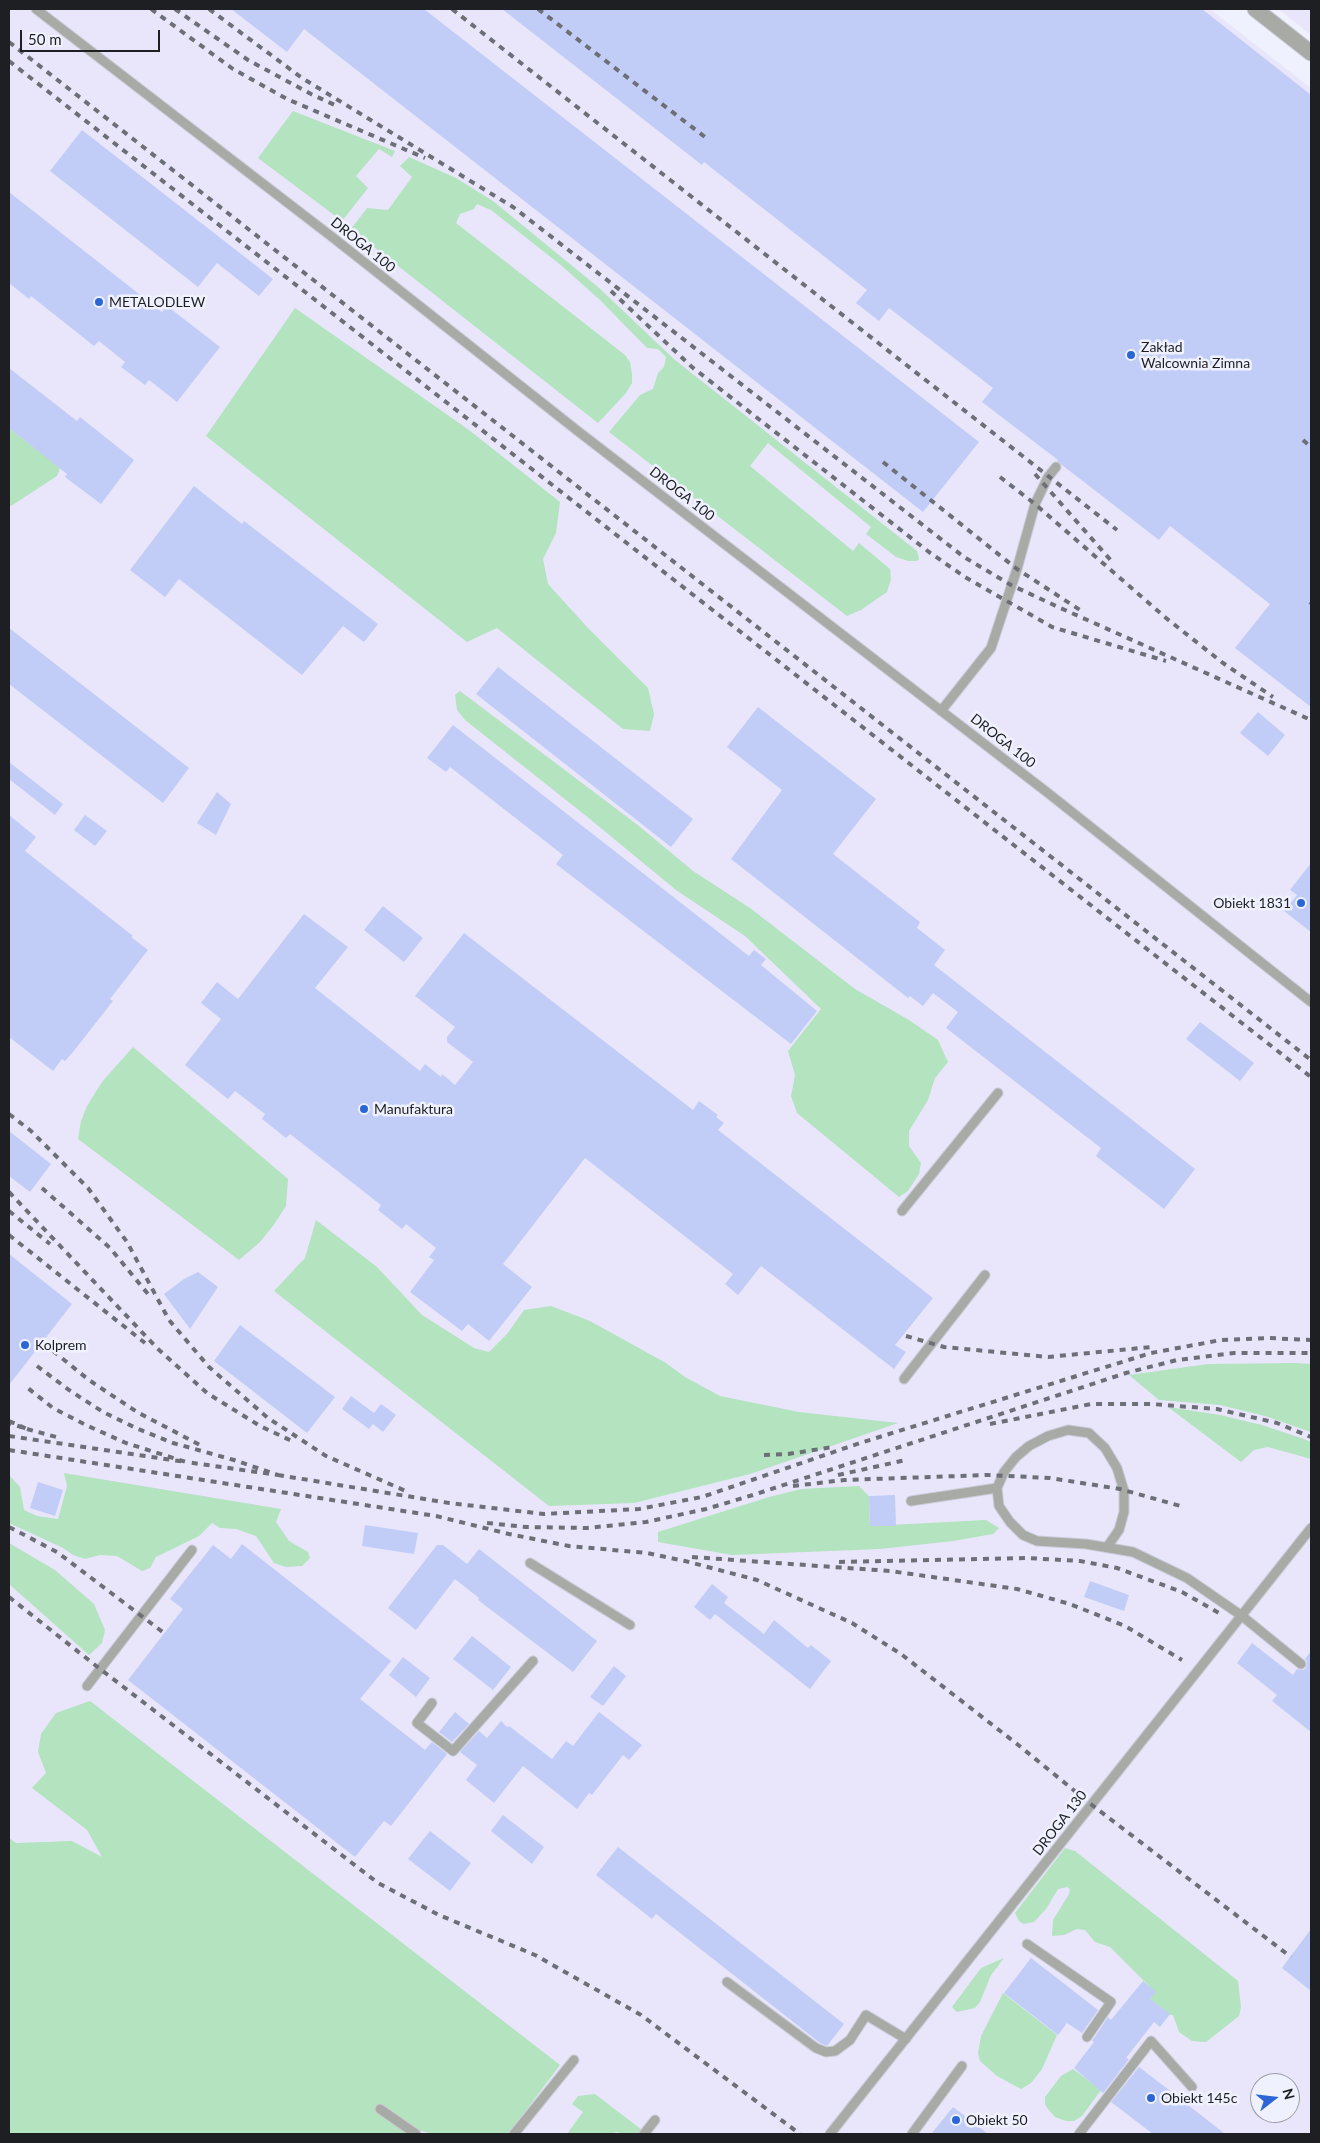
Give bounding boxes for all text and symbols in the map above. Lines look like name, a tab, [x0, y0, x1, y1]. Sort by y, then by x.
scale bar	[22, 20, 162, 52]
text: 50 m	[28, 30, 62, 48]
street label: DROGA 100	[327, 214, 399, 276]
place label: METALODLEW	[109, 294, 205, 310]
marker: METALODLEW	[93, 296, 105, 308]
place label: Zakład Walcownia Zimna	[1141, 339, 1250, 372]
marker: Zakład Walcownia Zimna	[1125, 349, 1137, 361]
street label: DROGA 100	[646, 463, 718, 525]
street label: DROGA 100	[967, 710, 1039, 772]
place label: Obiekt 1831	[1213, 895, 1291, 911]
marker: Obiekt 1831	[1295, 897, 1307, 909]
place label: Manufaktura	[374, 1101, 453, 1117]
marker: Manufaktura	[358, 1103, 370, 1115]
place label: Kolprem	[35, 1337, 87, 1353]
marker: Kolprem	[19, 1339, 31, 1351]
street label: DROGA 130	[1029, 1787, 1091, 1859]
north arrow	[1250, 2073, 1300, 2123]
text: N	[1279, 2086, 1299, 2102]
place label: Obiekt 145c	[1161, 2090, 1237, 2106]
marker: Obiekt 145c	[1145, 2092, 1157, 2104]
place label: Obiekt 50	[966, 2112, 1028, 2128]
marker: Obiekt 50	[950, 2114, 962, 2126]

